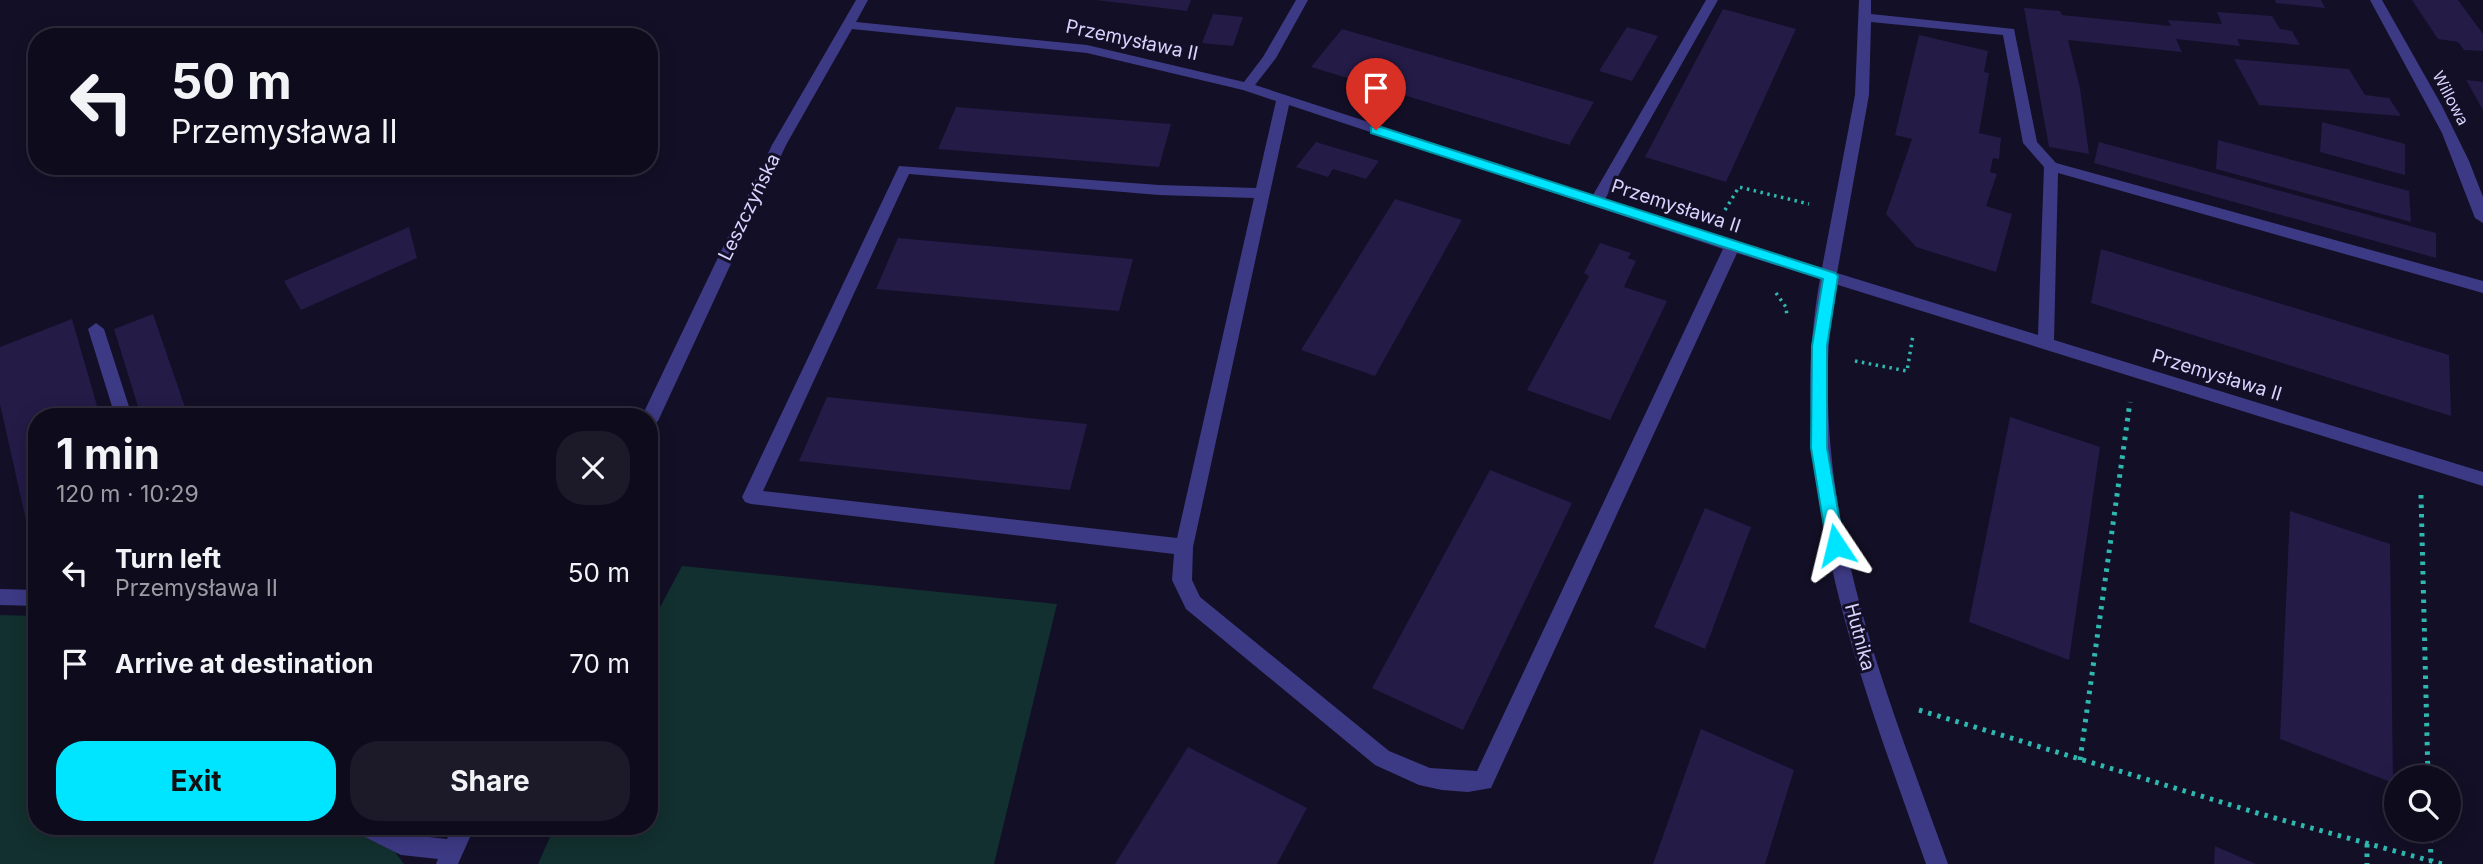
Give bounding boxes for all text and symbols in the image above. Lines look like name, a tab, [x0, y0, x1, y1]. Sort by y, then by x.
street label: Przemysława II	[1064, 15, 1200, 65]
text: 50 m	[171, 52, 292, 111]
icon: left	[56, 56, 147, 147]
pin	[1346, 58, 1406, 130]
street label: Willowa	[2428, 67, 2474, 129]
icon: arrive	[1357, 69, 1395, 107]
text: Przemysława II	[171, 112, 398, 151]
street label: Leszczyńska	[713, 150, 785, 264]
street label: Przemysława II	[1608, 174, 1744, 238]
street label: Przemysława II	[2149, 344, 2285, 406]
text: 1 min	[56, 428, 160, 479]
button: close	[556, 431, 630, 505]
text: 120 m · 10:29	[56, 480, 199, 508]
position arrow	[1799, 508, 1873, 582]
text: Turn left	[115, 543, 221, 574]
icon: left	[56, 554, 94, 592]
text: 50 m	[568, 557, 630, 588]
text: Przemysława II	[115, 574, 278, 602]
street label: Hutnika	[1840, 601, 1880, 673]
icon: arrive	[56, 645, 94, 683]
text: Arrive at destination	[115, 648, 374, 679]
text: 70 m	[569, 648, 630, 679]
button: Exit	[56, 741, 336, 821]
button: Share	[350, 741, 630, 821]
map controls	[2384, 765, 2461, 842]
button: search	[2384, 765, 2461, 842]

